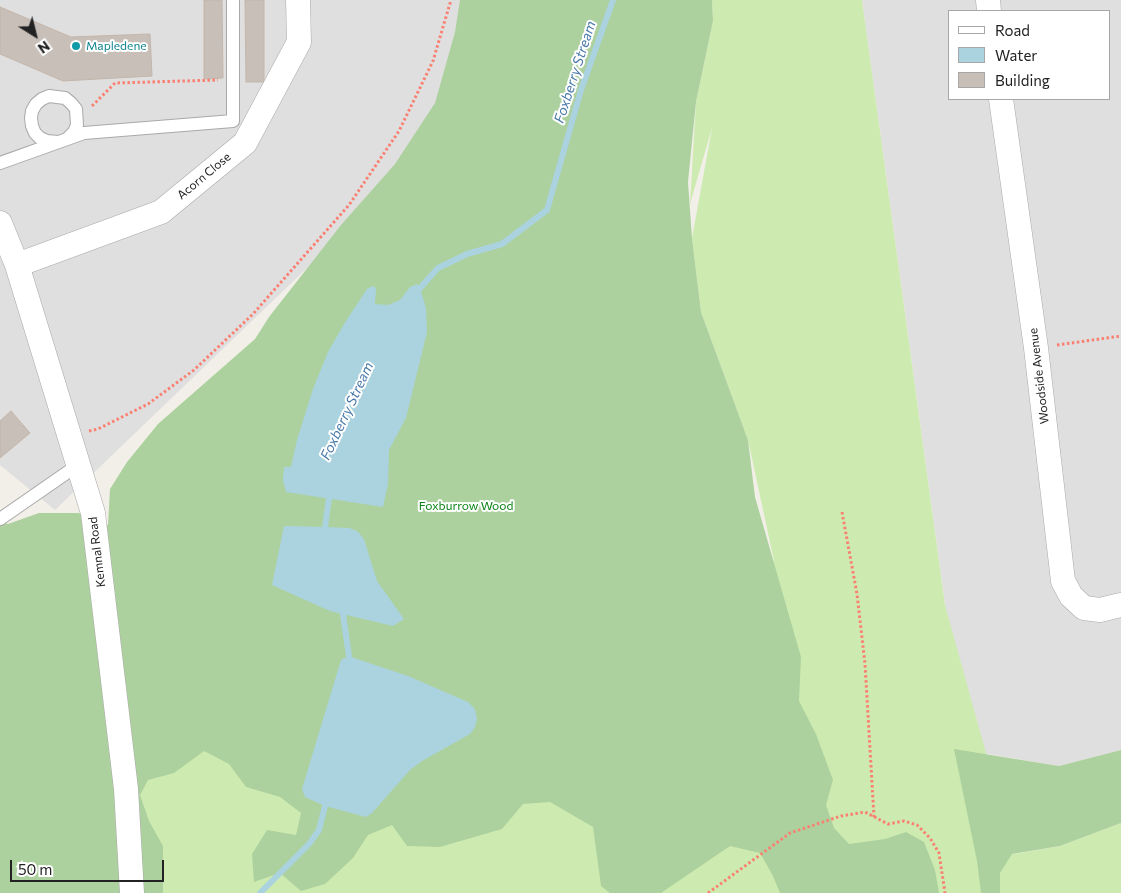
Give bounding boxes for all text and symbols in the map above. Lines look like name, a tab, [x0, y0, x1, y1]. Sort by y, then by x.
north arrow	[10, 10, 60, 60]
legend	[948, 10, 1111, 100]
water label: Foxberry Stream	[551, 19, 599, 125]
text: Road	[995, 21, 1030, 39]
text: N	[35, 38, 53, 58]
place label: Mapledene	[86, 39, 147, 53]
marker: Mapledene	[70, 40, 82, 52]
text: Water	[995, 46, 1037, 64]
text: Building	[995, 71, 1050, 89]
street label: Acorn Close	[174, 150, 234, 202]
street label: Woodside Avenue	[1026, 327, 1052, 425]
water label: Foxberry Stream	[317, 359, 377, 463]
park label: Foxburrow Wood	[419, 499, 513, 513]
street label: Kemnal Road	[86, 516, 108, 588]
scale bar	[12, 850, 166, 882]
text: 50 m	[18, 860, 52, 878]

